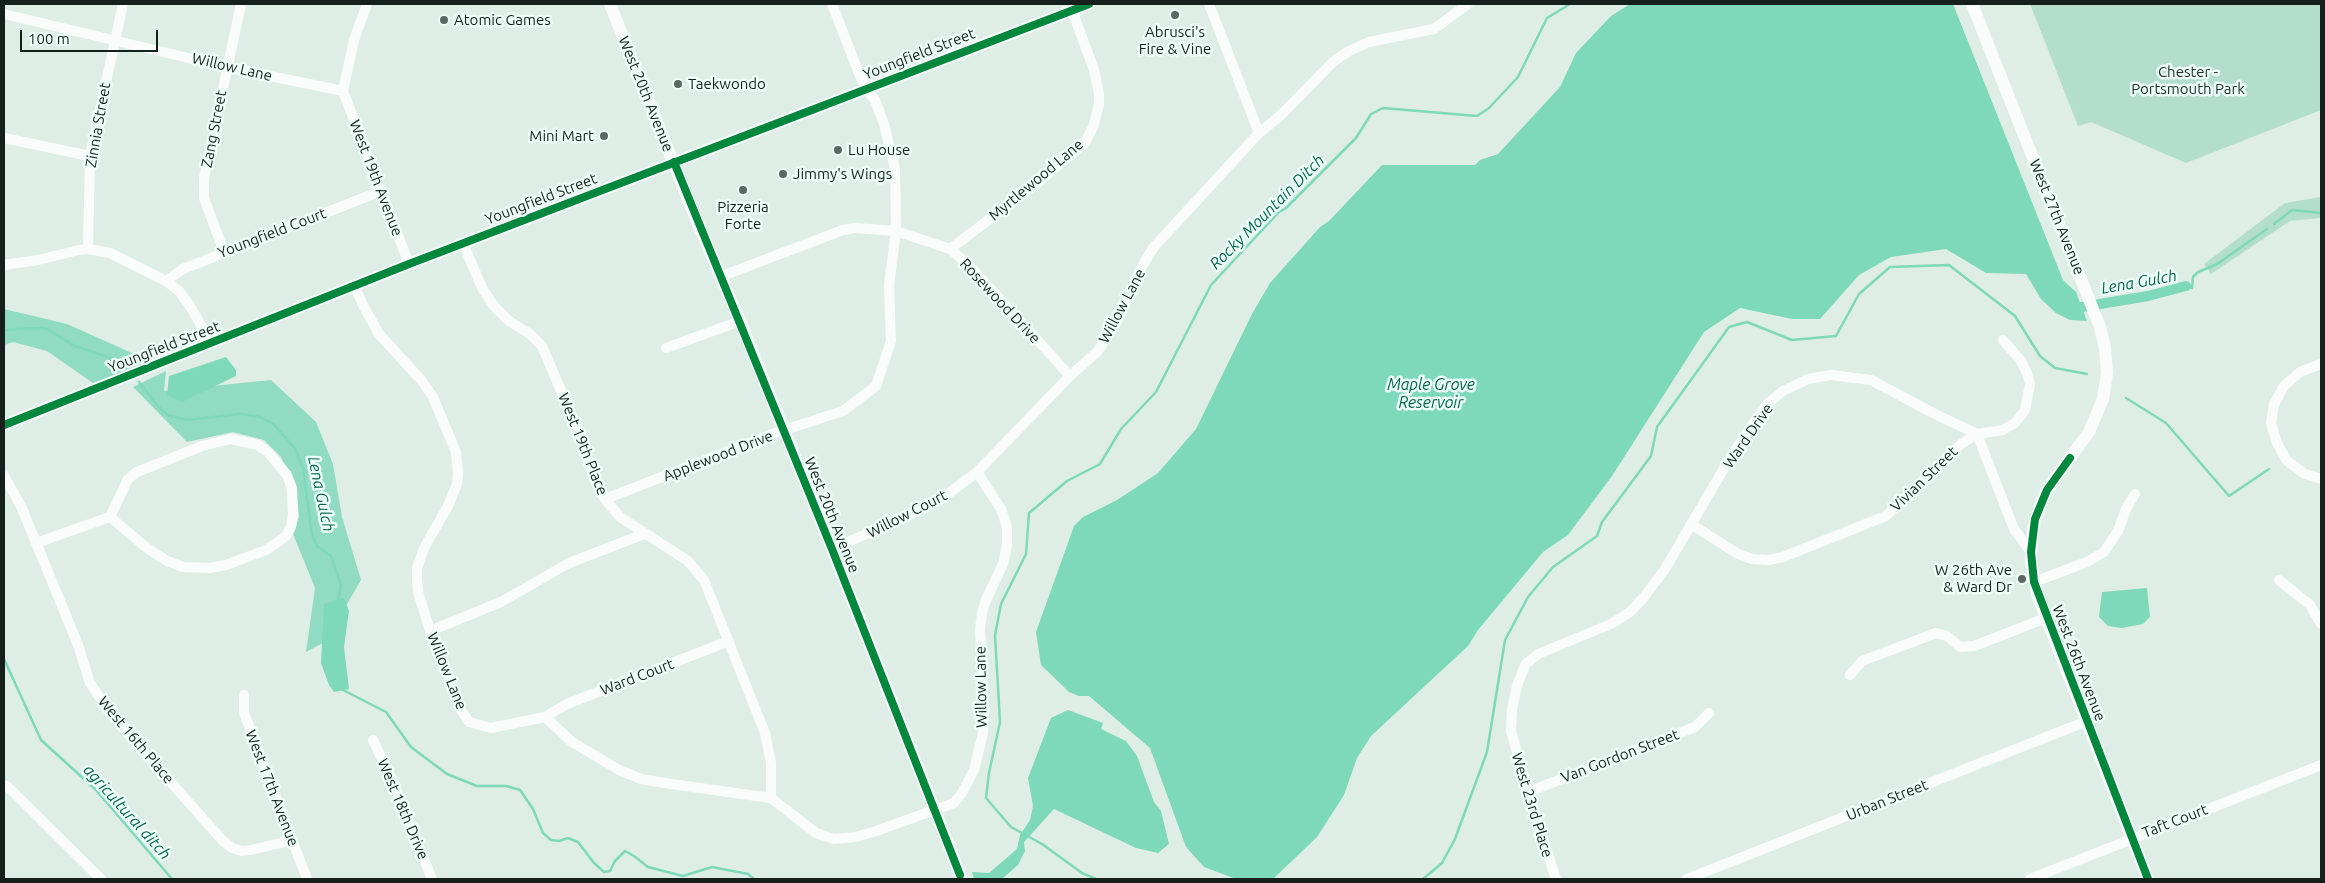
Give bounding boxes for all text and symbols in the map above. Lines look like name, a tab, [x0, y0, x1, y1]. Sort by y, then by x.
marker: Abrusci's Fire & Vine	[1169, 9, 1181, 21]
place label: Atomic Games	[454, 11, 551, 29]
marker: Atomic Games	[438, 14, 450, 26]
scale bar	[22, 20, 160, 52]
place label: Abrusci's Fire & Vine	[1139, 23, 1211, 58]
street label: Youngfield Street	[861, 24, 977, 84]
text: 100 m	[28, 30, 70, 47]
street label: West 20th Avenue	[615, 34, 677, 154]
street label: Willow Lane	[190, 49, 274, 85]
park label: Chester - Portsmouth Park	[2131, 63, 2245, 98]
place label: Taekwondo	[688, 75, 766, 93]
marker: Taekwondo	[672, 78, 684, 90]
street label: Zinnia Street	[82, 81, 114, 169]
street label: Zang Street	[198, 89, 230, 169]
street label: West 19th Avenue	[346, 117, 406, 239]
place label: Mini Mart	[529, 127, 594, 145]
marker: Mini Mart	[598, 130, 610, 142]
street label: Myrtlewood Lane	[985, 135, 1087, 225]
place label: Lu House	[848, 141, 910, 159]
marker: Lu House	[832, 144, 844, 156]
water label: Rocky Mountain Ditch	[1206, 151, 1328, 273]
street label: West 27th Avenue	[2026, 157, 2088, 277]
place label: Jimmy's Wings	[793, 165, 892, 183]
marker: Jimmy's Wings	[777, 168, 789, 180]
street label: Youngfield Street	[483, 169, 599, 229]
marker: Pizzeria Forte	[737, 184, 749, 196]
place label: Pizzeria Forte	[717, 198, 769, 233]
street label: Youngfield Court	[215, 204, 329, 262]
street label: Rosewood Drive	[956, 255, 1044, 347]
street label: Willow Lane	[1095, 266, 1149, 346]
water label: Lena Gulch	[2100, 266, 2178, 298]
street label: Youngfield Street	[106, 317, 222, 377]
water label: Maple Grove Reservoir	[1387, 375, 1475, 413]
street label: West 19th Place	[554, 390, 612, 498]
street label: Ward Drive	[1719, 400, 1777, 472]
street label: Applewood Drive	[660, 427, 776, 485]
street label: Vivian Street	[1887, 443, 1961, 515]
water label: Lena Gulch	[304, 455, 338, 533]
street label: West 20th Avenue	[801, 455, 863, 575]
street label: Willow Court	[864, 486, 950, 542]
place label: W 26th Ave & Ward Dr	[1935, 561, 2012, 596]
marker: W 26th Ave & Ward Dr	[2016, 573, 2028, 585]
street label: West 26th Avenue	[2049, 602, 2109, 724]
street label: Willow Lane	[423, 630, 471, 712]
street label: Willow Lane	[971, 646, 991, 728]
street label: Ward Court	[598, 655, 676, 699]
street label: West 16th Place	[94, 693, 178, 787]
street label: Van Gordon Street	[1559, 725, 1681, 787]
street label: West 17th Avenue	[242, 727, 302, 849]
street label: West 23rd Place	[1508, 751, 1556, 859]
street label: West 18th Drive	[374, 756, 432, 862]
water label: agricultural ditch	[79, 761, 175, 863]
street label: Urban Street	[1844, 775, 1930, 825]
street label: Taft Court	[2140, 800, 2210, 842]

